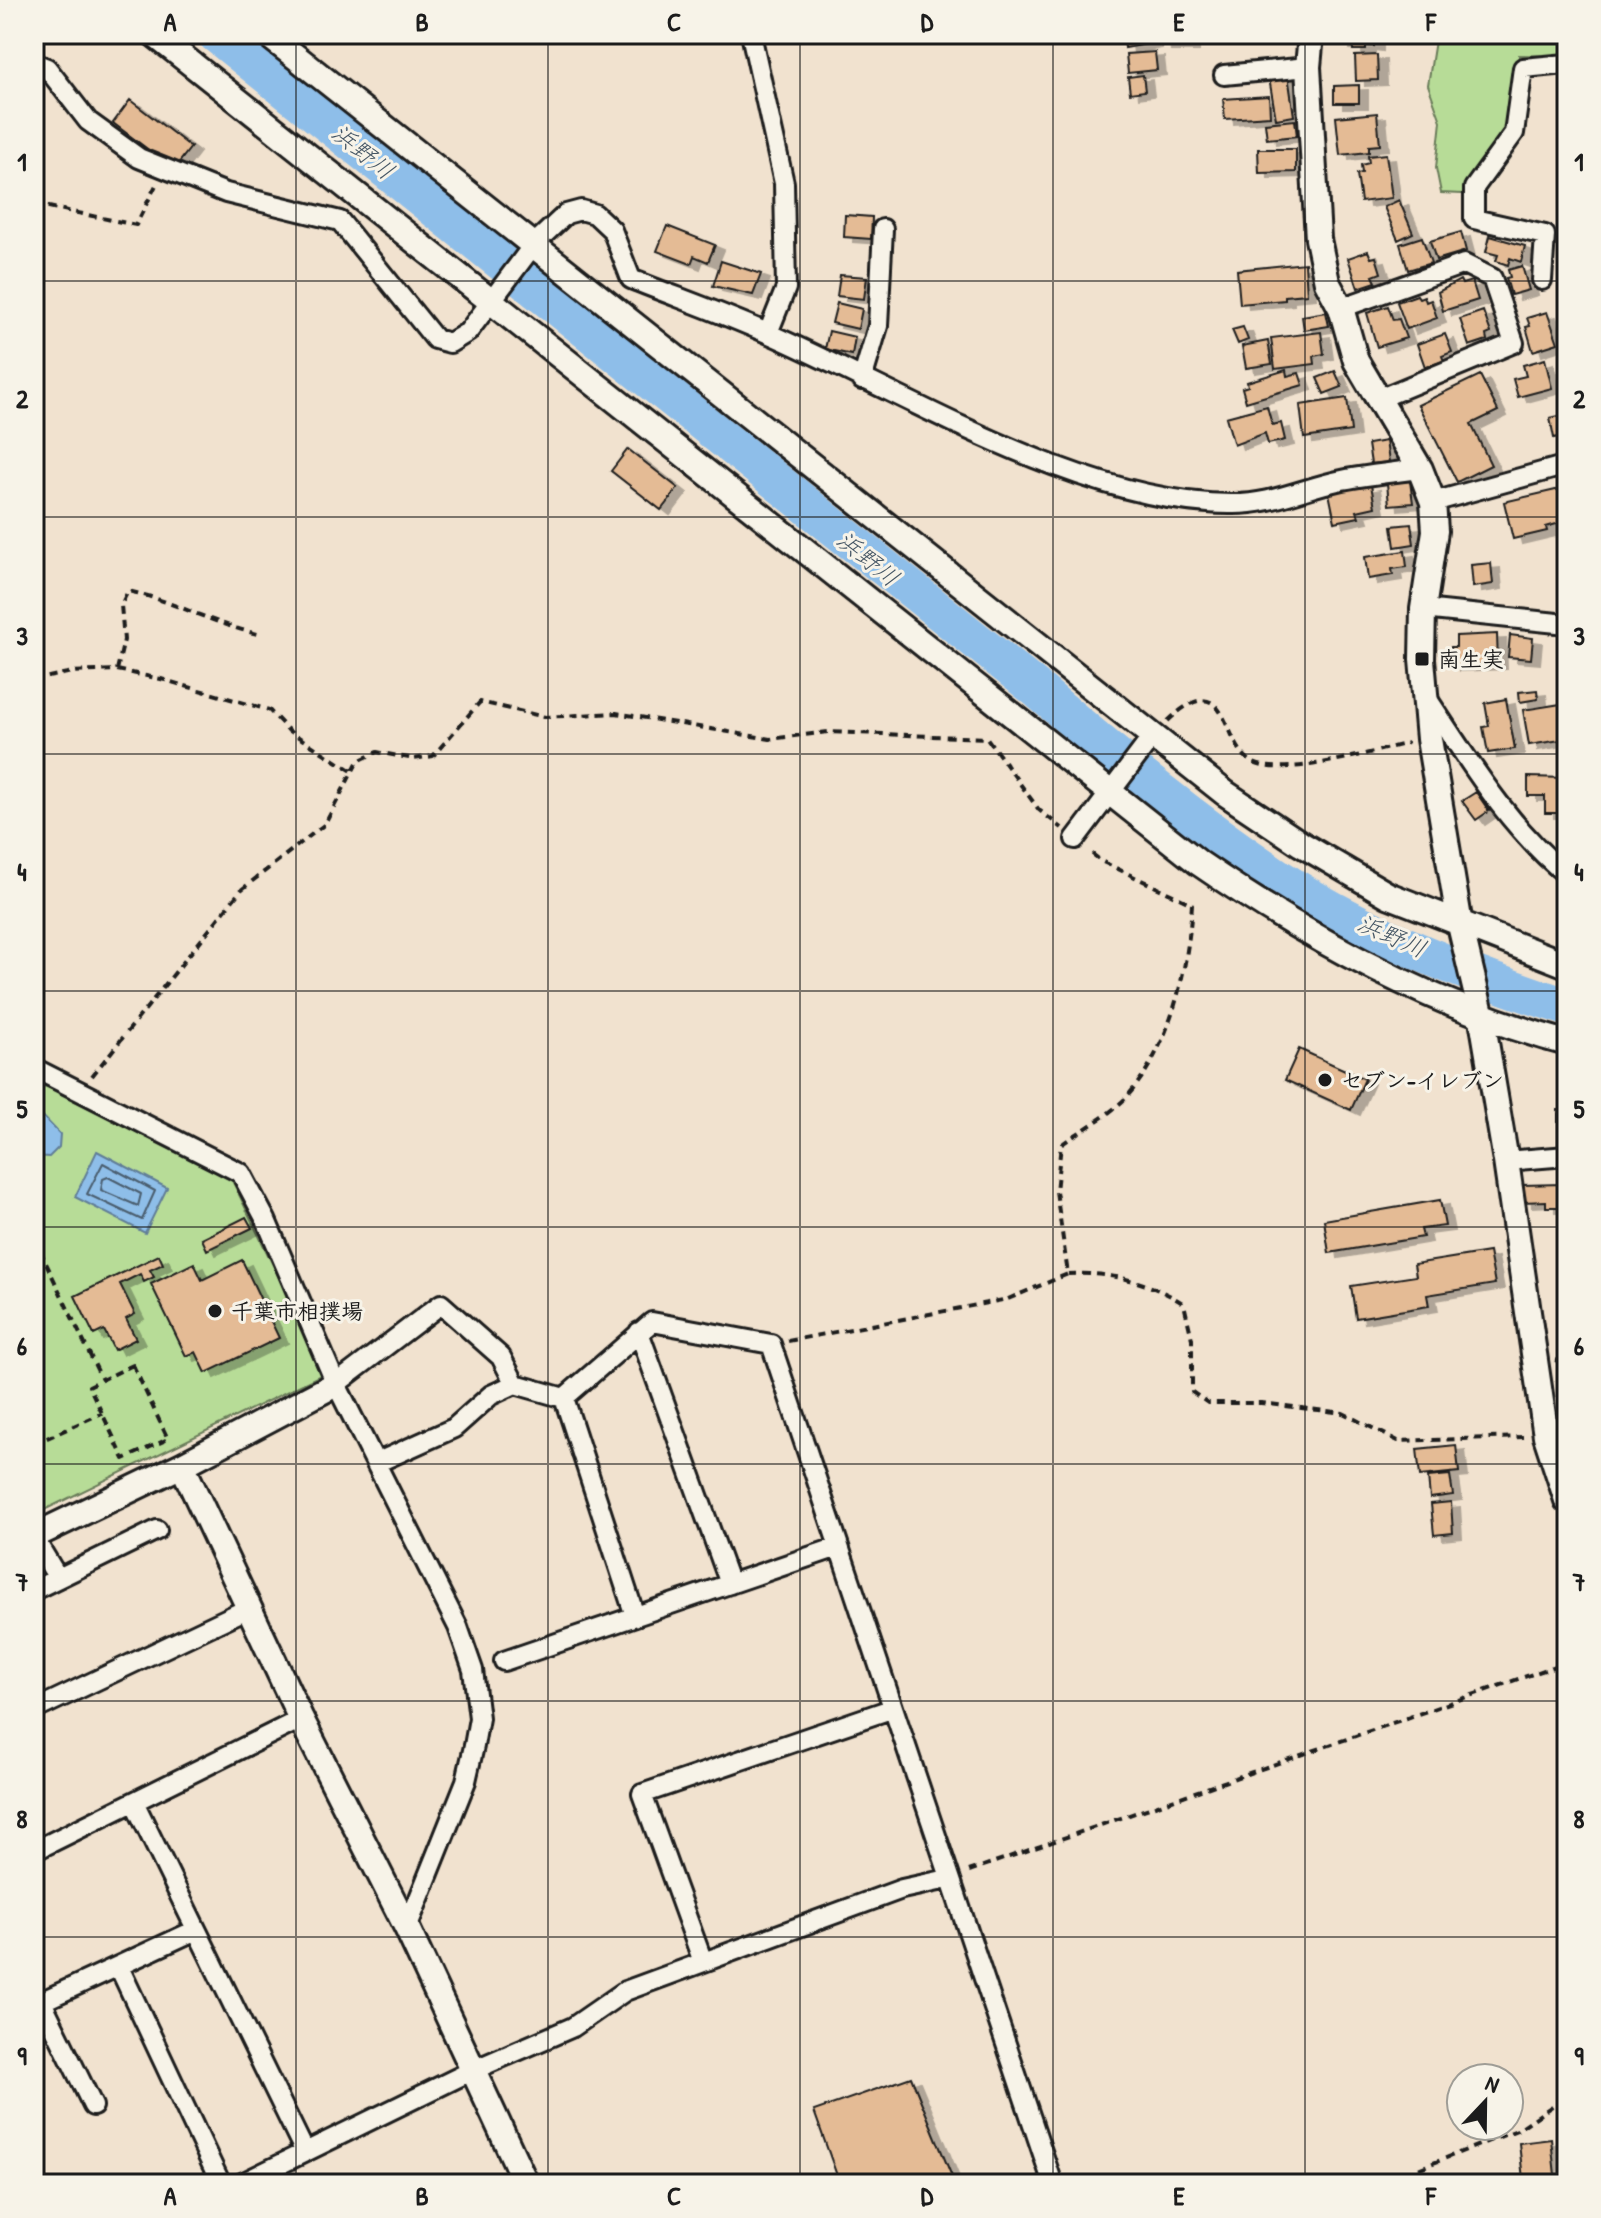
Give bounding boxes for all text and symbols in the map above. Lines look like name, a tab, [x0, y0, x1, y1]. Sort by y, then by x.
text: A	[164, 4, 177, 39]
text: B	[415, 4, 429, 39]
text: C	[667, 4, 681, 39]
text: D	[921, 4, 934, 39]
text: E	[1173, 4, 1185, 39]
text: F	[1425, 4, 1437, 39]
water label: 浜野川	[326, 116, 402, 186]
text: 1	[17, 144, 27, 179]
text: 1	[1574, 144, 1584, 179]
text: 2	[16, 381, 29, 416]
text: 2	[1573, 381, 1586, 416]
water label: 浜野川	[831, 523, 907, 593]
text: 3	[16, 618, 28, 653]
text: 3	[1573, 618, 1585, 653]
place label: 南生実	[1438, 644, 1504, 674]
marker: 南生実	[1413, 650, 1431, 668]
text: 4	[17, 854, 27, 889]
text: 4	[1574, 854, 1584, 889]
water label: 浜野川	[1353, 906, 1432, 964]
place label: セブン-イレブン	[1341, 1065, 1504, 1095]
marker: セブン-イレブン	[1316, 1071, 1334, 1089]
text: 5	[17, 1091, 28, 1126]
text: 5	[1574, 1091, 1585, 1126]
place label: 千葉市相撲場	[231, 1296, 363, 1326]
marker: 千葉市相撲場	[206, 1302, 224, 1320]
text: 6	[17, 1328, 28, 1363]
text: 6	[1574, 1328, 1585, 1363]
text: 7	[15, 1564, 29, 1599]
text: 7	[1572, 1564, 1586, 1599]
text: 8	[16, 1801, 28, 1836]
text: 8	[1573, 1801, 1585, 1836]
text: 9	[17, 2038, 27, 2073]
text: 9	[1574, 2038, 1584, 2073]
north arrow	[1445, 2062, 1525, 2142]
text: N	[1481, 2067, 1504, 2100]
text: A	[164, 2178, 177, 2213]
text: B	[415, 2178, 429, 2213]
text: C	[667, 2178, 681, 2213]
text: D	[921, 2178, 934, 2213]
text: E	[1173, 2178, 1185, 2213]
text: F	[1425, 2178, 1437, 2213]

